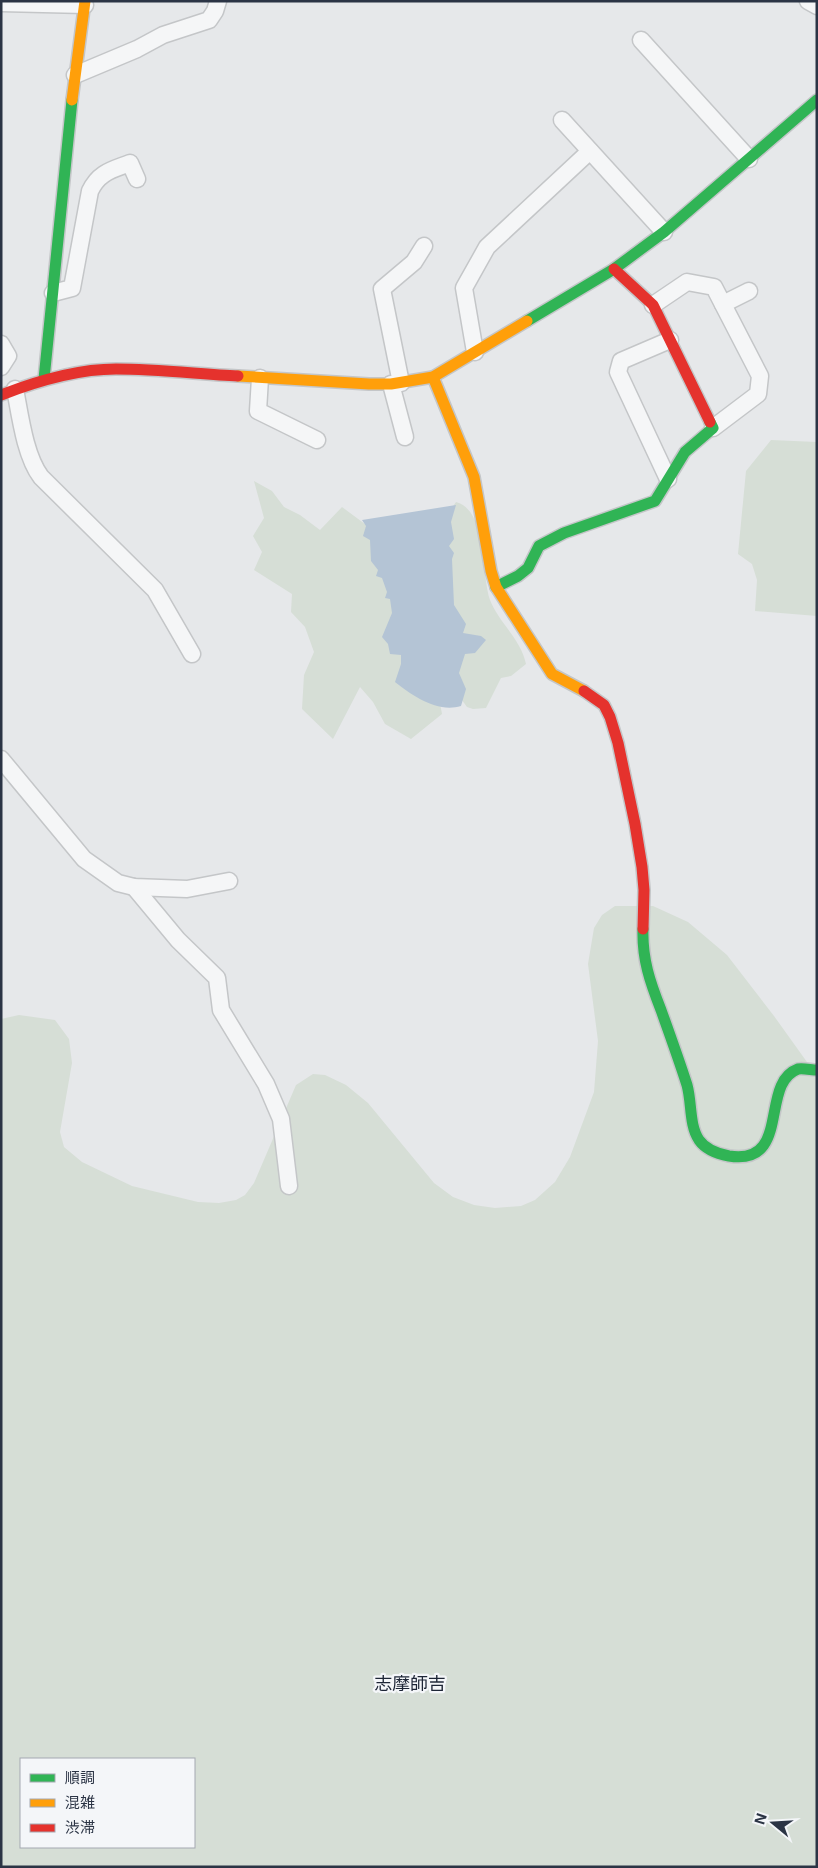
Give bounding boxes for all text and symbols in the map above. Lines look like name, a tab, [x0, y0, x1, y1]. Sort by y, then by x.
district label: 志摩師吉	[374, 1673, 446, 1694]
legend	[20, 1758, 195, 1848]
text: 順調	[65, 1768, 95, 1787]
text: 混雑	[65, 1793, 95, 1812]
north arrow	[748, 1798, 798, 1848]
text: N	[750, 1811, 770, 1827]
text: 渋滞	[65, 1818, 95, 1837]

